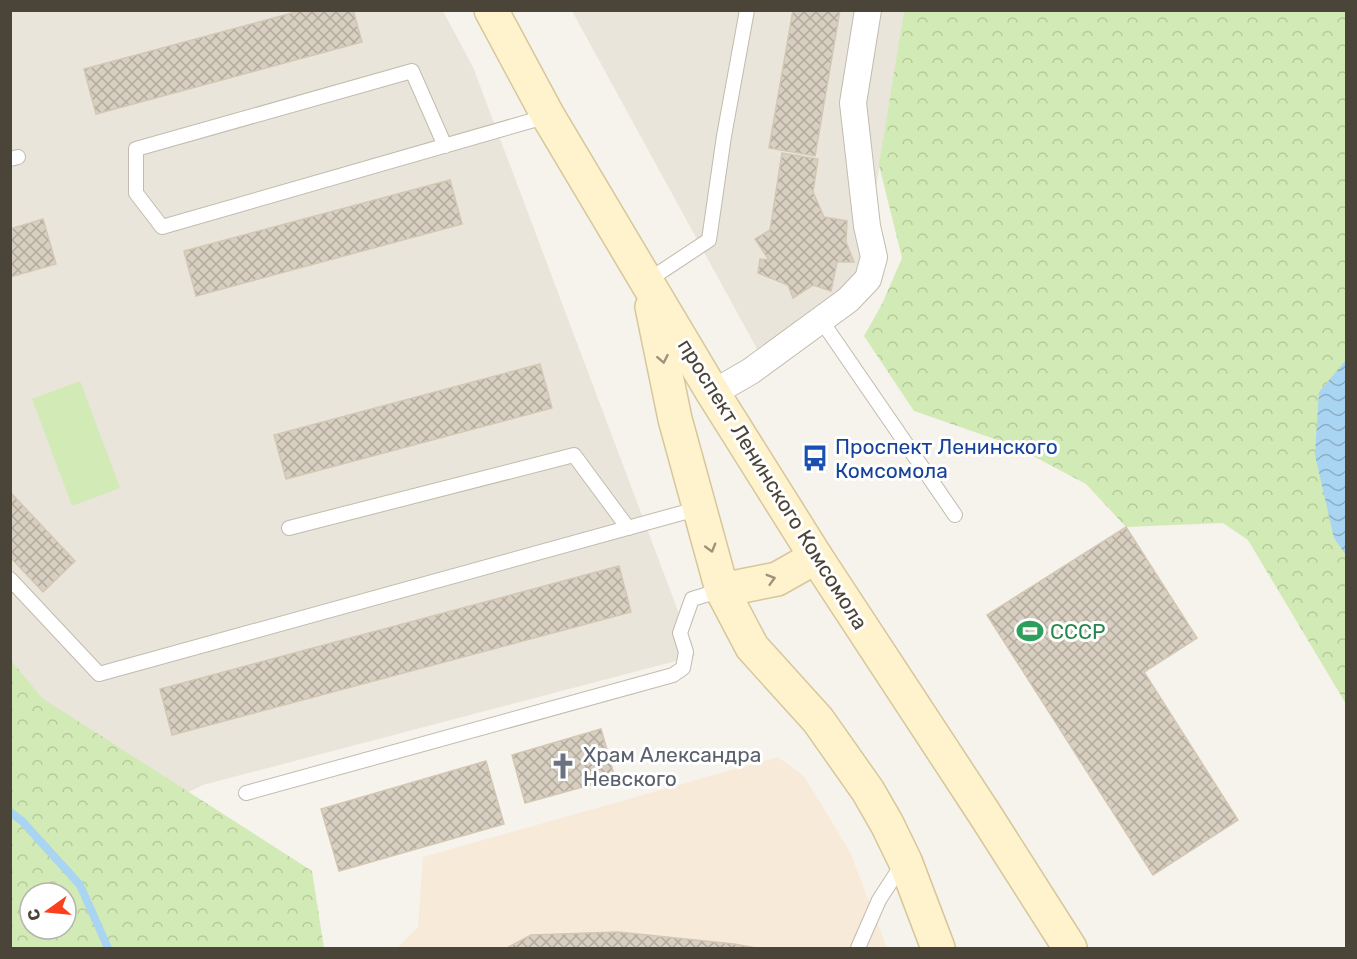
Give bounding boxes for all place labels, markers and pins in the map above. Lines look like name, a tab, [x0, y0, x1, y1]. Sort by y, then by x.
place label: Проспект Ленинского Комсомола	[835, 434, 1058, 483]
bus stop icon: Проспект Ленинского Комсомола	[800, 443, 830, 473]
sports icon: СССР	[1015, 616, 1045, 646]
place label: СССР	[1050, 619, 1105, 644]
place label: Храм Александра Невского	[583, 742, 761, 791]
church icon: Храм Александра Невского	[548, 751, 578, 781]

